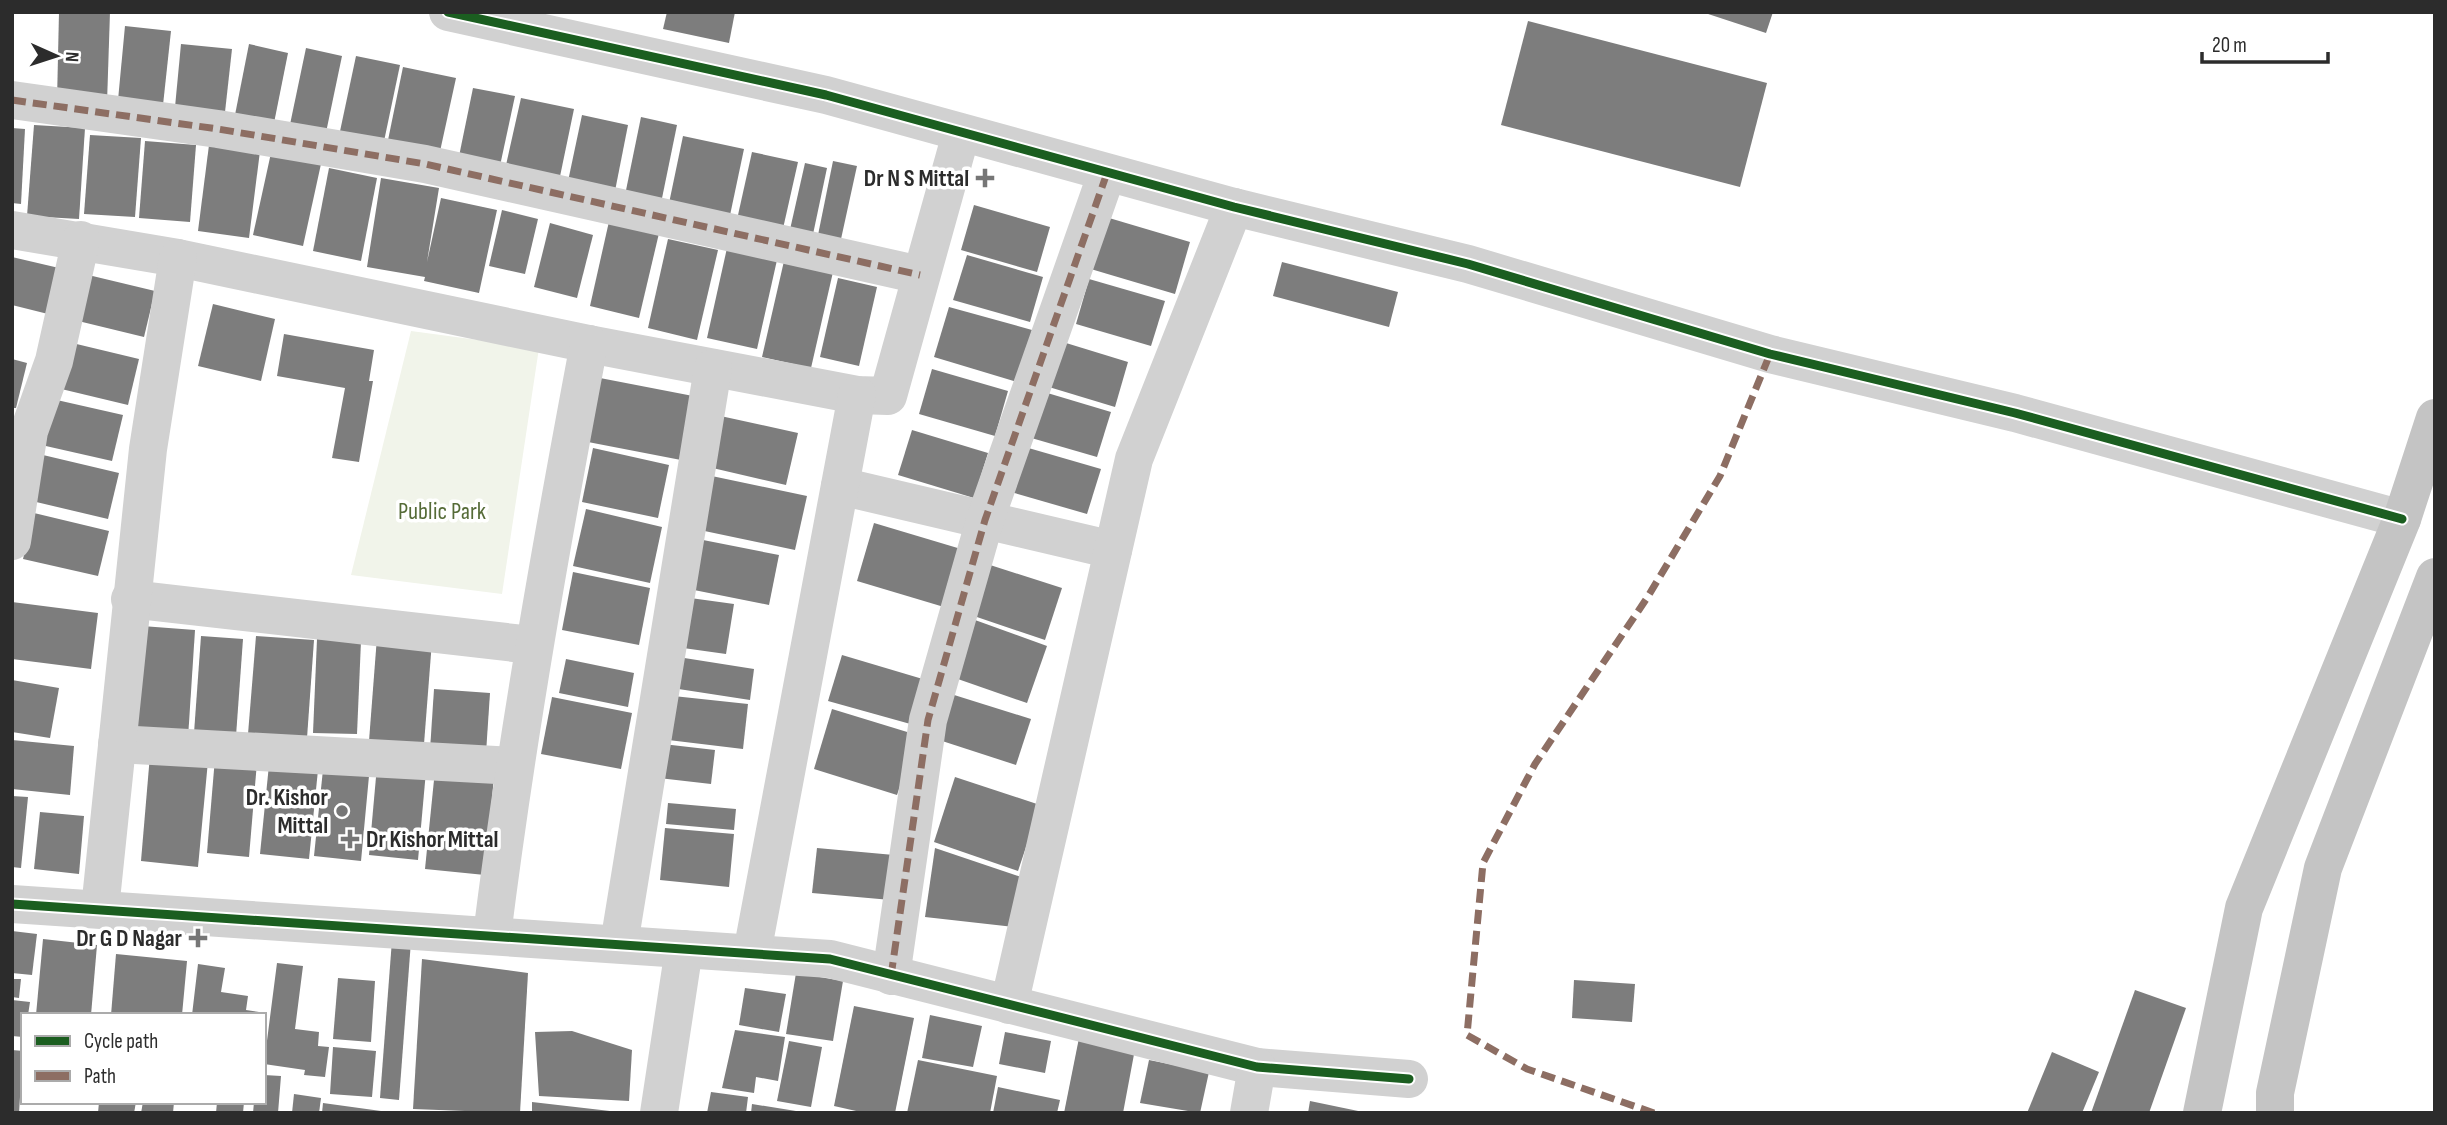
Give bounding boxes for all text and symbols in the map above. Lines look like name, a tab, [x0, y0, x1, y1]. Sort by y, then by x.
north arrow	[21, 21, 91, 91]
scale bar	[2202, 21, 2328, 65]
text: 20 m	[2212, 33, 2247, 58]
text: N	[60, 51, 83, 62]
place label: Dr N S Mittal	[864, 164, 969, 193]
marker: Dr N S Mittal	[975, 168, 995, 188]
park label: Public Park	[398, 497, 486, 526]
place label: Dr. Kishor Mittal	[246, 783, 329, 840]
marker: Dr. Kishor Mittal	[334, 803, 350, 819]
place label: Dr Kishor Mittal	[366, 825, 498, 854]
marker: Dr Kishor Mittal	[340, 829, 360, 849]
place label: Dr G D Nagar	[76, 924, 183, 953]
marker: Dr G D Nagar	[188, 928, 208, 948]
legend	[21, 1013, 266, 1104]
text: Cycle path	[84, 1029, 158, 1054]
text: Path	[84, 1064, 116, 1089]

